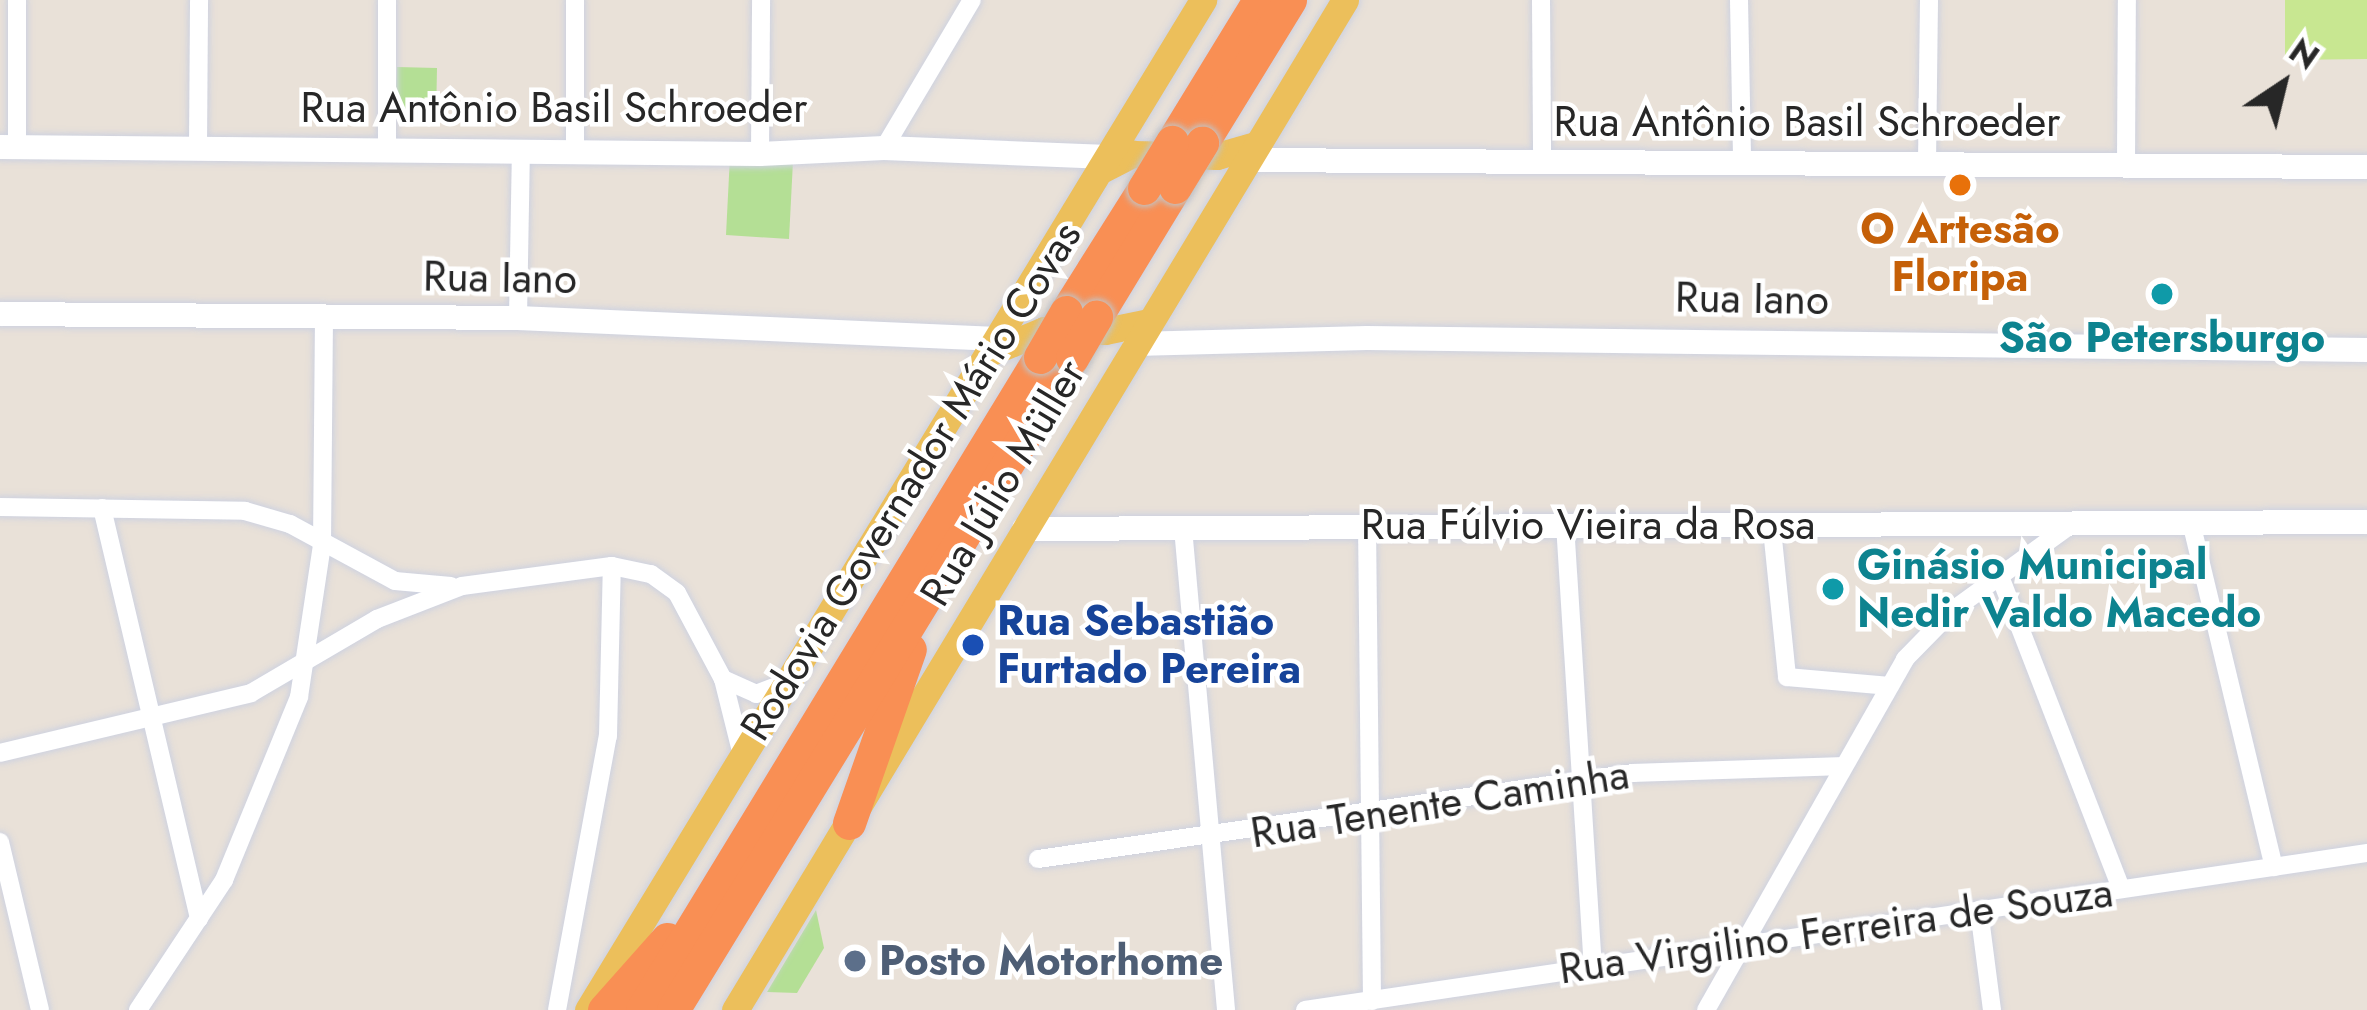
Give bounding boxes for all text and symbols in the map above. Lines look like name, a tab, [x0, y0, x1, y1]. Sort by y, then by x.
north arrow	[2223, 24, 2343, 144]
text: N	[2280, 27, 2328, 81]
street label: Rua Antônio Basil Schroeder	[301, 83, 807, 133]
street label: Rua Antônio Basil Schroeder	[1554, 97, 2060, 147]
marker: O Artesão Floripa	[1947, 172, 1973, 198]
place label: O Artesão Floripa	[1860, 204, 2060, 302]
street label: Rodovia Governador Mário Covas	[730, 213, 1092, 749]
street label: Rua Iano	[423, 251, 577, 305]
street label: Rua Iano	[1675, 272, 1829, 326]
marker: São Petersburgo	[2149, 281, 2175, 307]
place label: São Petersburgo	[1999, 313, 2325, 363]
street label: Rua Júlio Müller	[910, 351, 1096, 615]
street label: Rua Fúlvio Vieira da Rosa	[1361, 500, 1815, 550]
place label: Ginásio Municipal Nedir Valdo Macedo	[1857, 540, 2261, 638]
marker: Ginásio Municipal Nedir Valdo Macedo	[1820, 576, 1846, 602]
place label: Rua Sebastião Furtado Pereira	[997, 596, 1301, 694]
marker: Rua Sebastião Furtado Pereira	[960, 632, 986, 658]
street label: Rua Tenente Caminha	[1247, 749, 1633, 859]
street label: Rua Virgilino Ferreira de Souza	[1556, 867, 2116, 995]
place label: Posto Motorhome	[879, 936, 1223, 986]
marker: Posto Motorhome	[842, 948, 868, 974]

